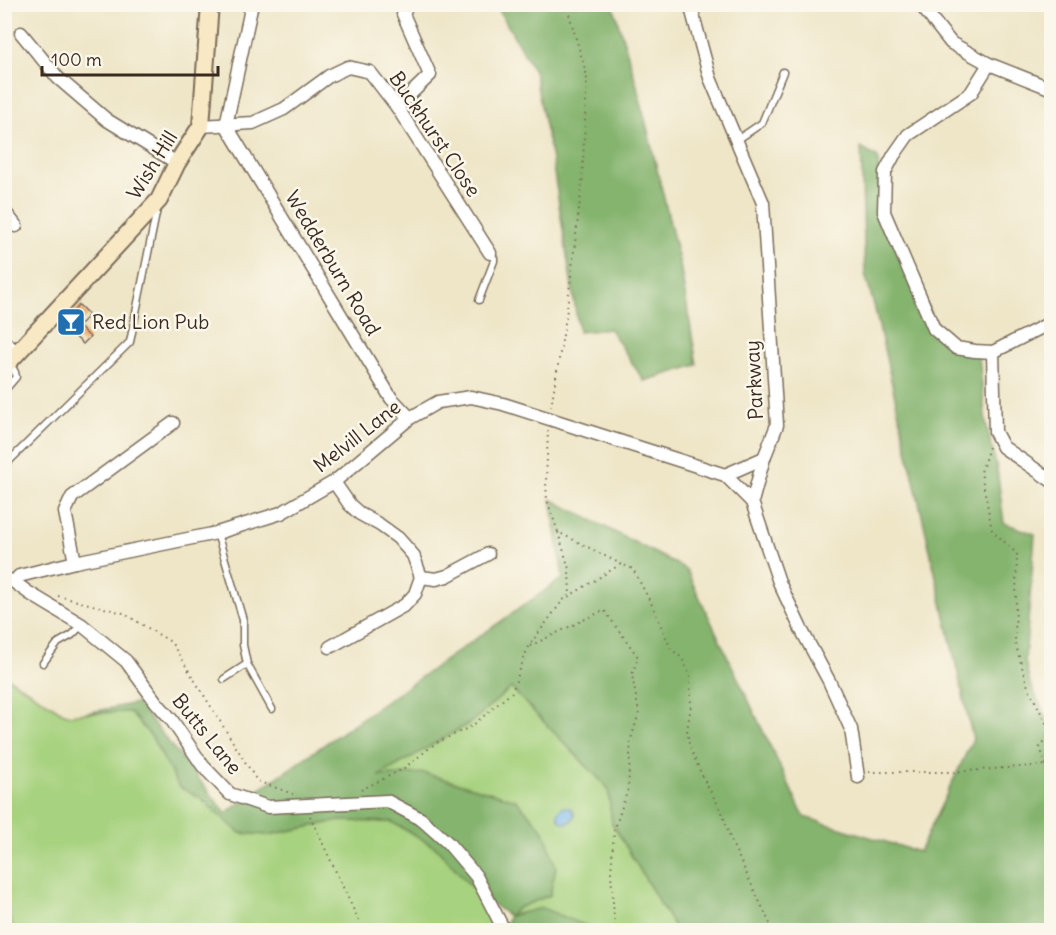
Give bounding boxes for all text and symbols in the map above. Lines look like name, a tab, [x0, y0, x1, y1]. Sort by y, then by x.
scale bar	[42, 39, 218, 77]
text: 100 m	[51, 48, 102, 71]
street label: Buckhurst Close	[384, 66, 487, 201]
street label: Wish Hill	[121, 126, 182, 204]
street label: Wedderburn Road	[280, 186, 387, 340]
bar icon: Red Lion Pub	[55, 306, 87, 338]
place label: Red Lion Pub	[92, 309, 209, 334]
street label: Parkway	[739, 340, 768, 420]
street label: Melvill Lane	[308, 394, 405, 477]
street label: Butts Lane	[167, 688, 248, 779]

